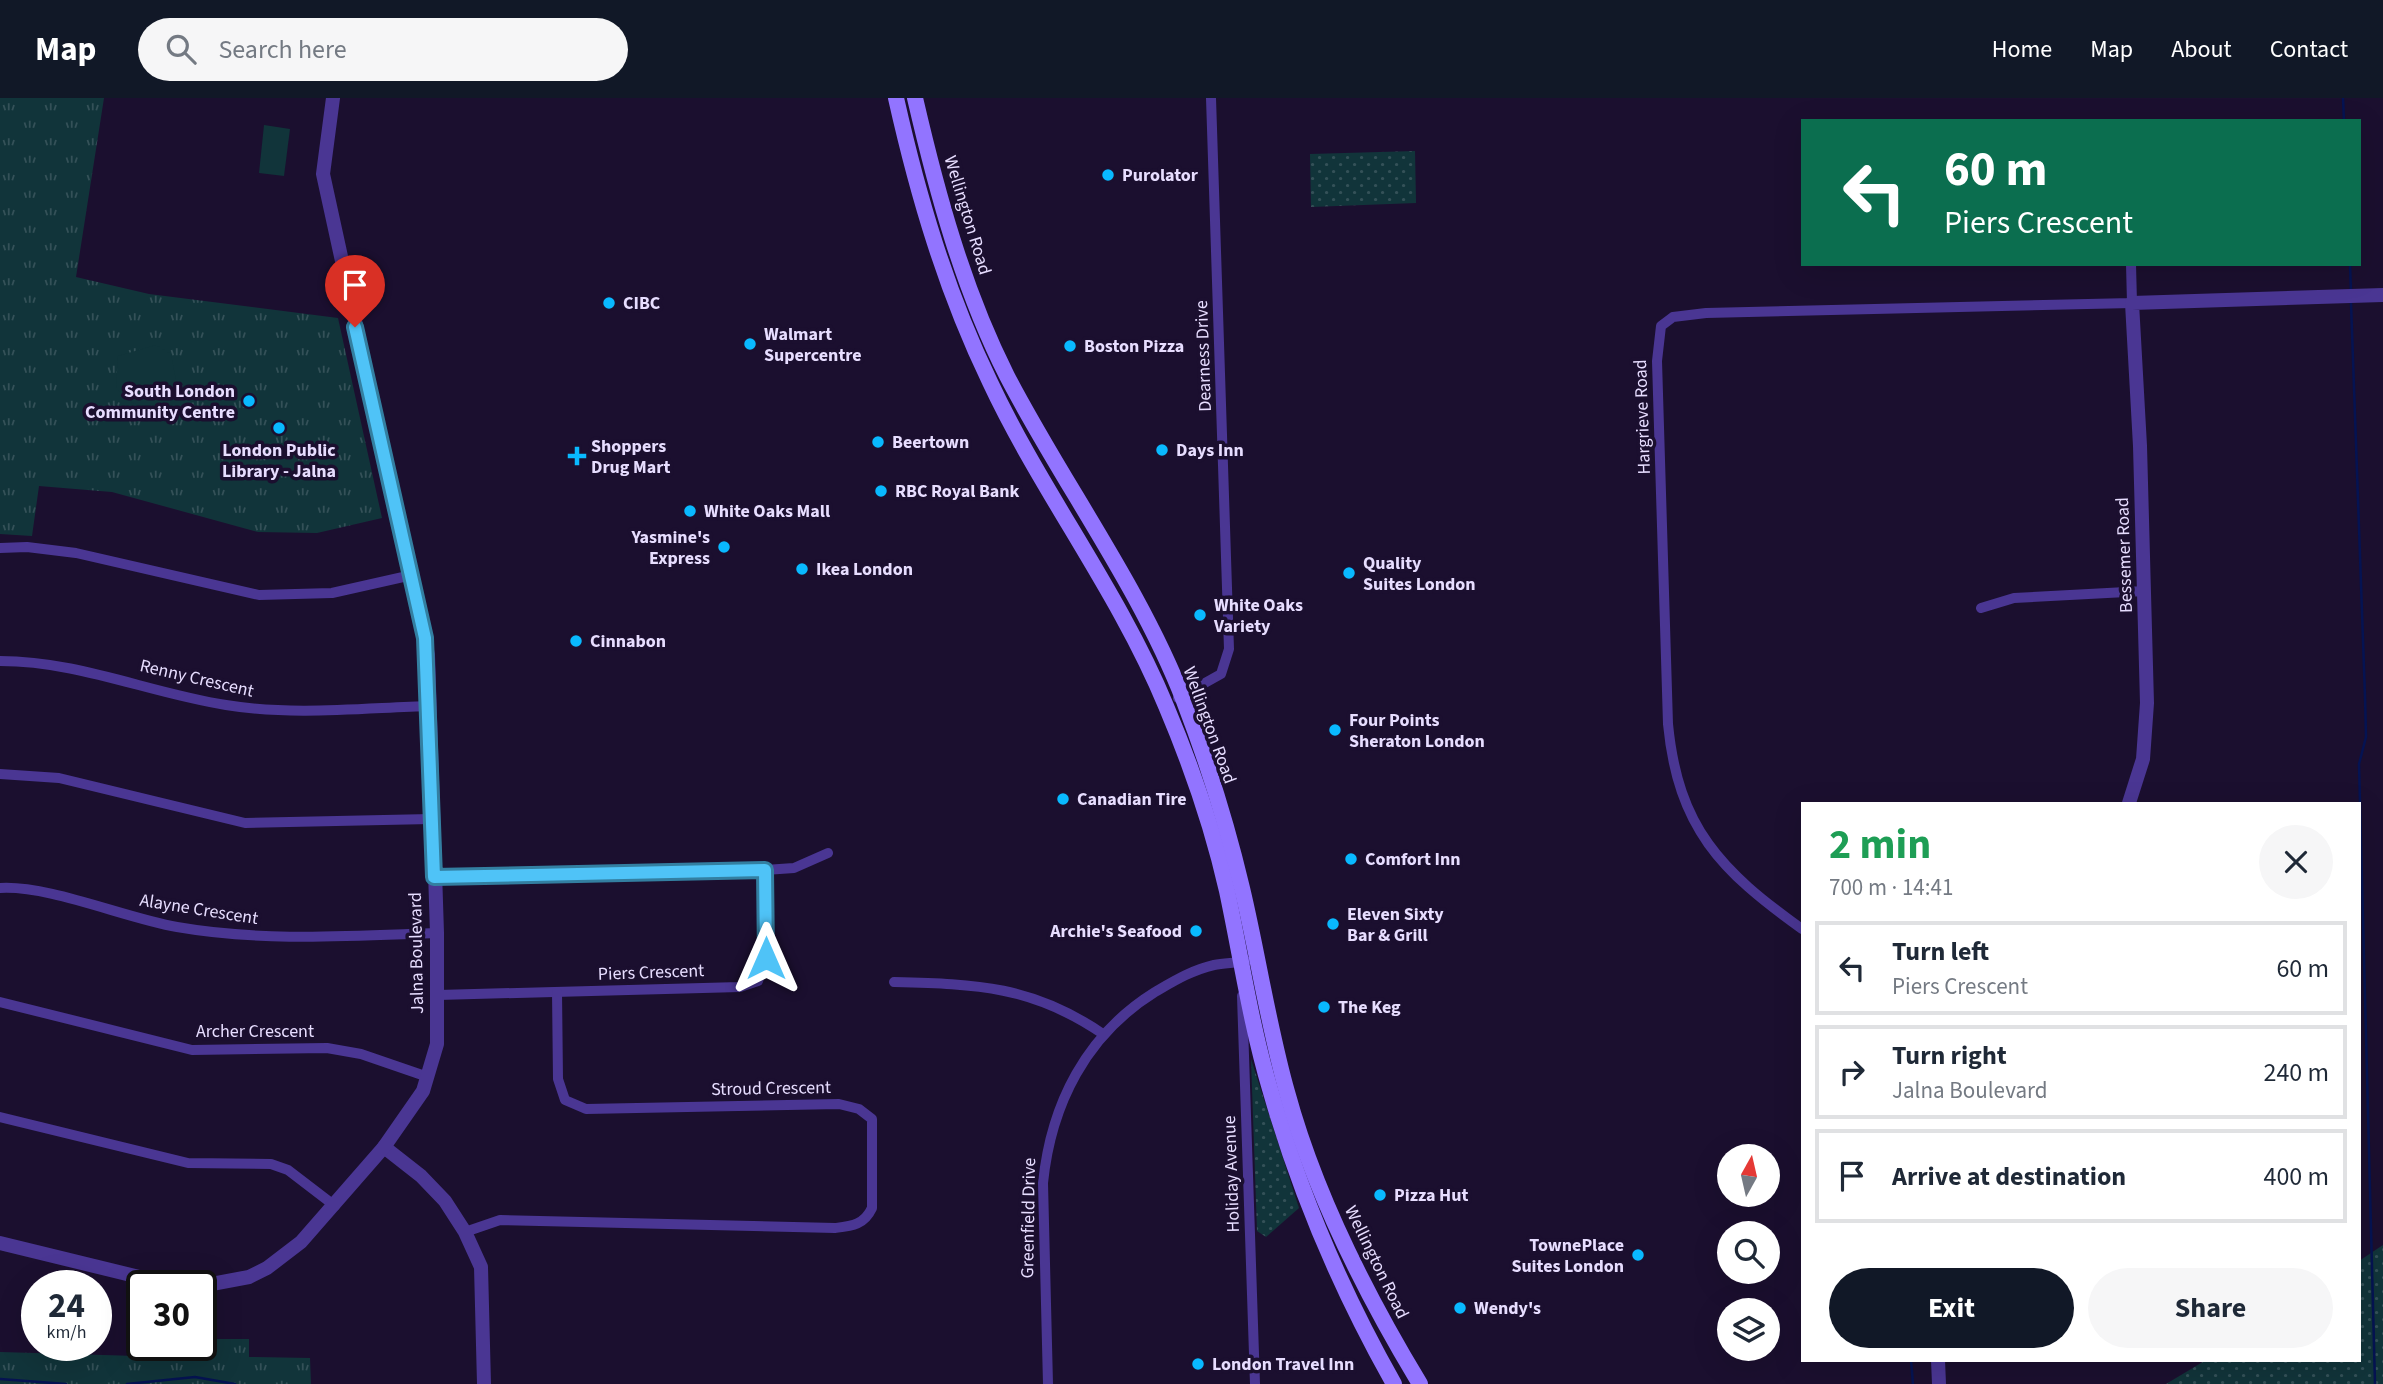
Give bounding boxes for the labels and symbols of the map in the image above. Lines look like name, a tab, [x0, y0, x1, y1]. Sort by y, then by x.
street label: Wellington Road	[938, 153, 997, 278]
place label: Purolator	[1122, 163, 1199, 188]
marker: Purolator	[1100, 167, 1116, 183]
pin	[325, 255, 385, 327]
place label: CIBC	[623, 291, 661, 316]
marker: CIBC	[601, 295, 617, 311]
street label: Dearness Drive	[1189, 300, 1218, 412]
place label: Walmart Supercentre	[764, 322, 862, 368]
place label: Boston Pizza	[1084, 334, 1184, 359]
marker: Walmart Supercentre	[742, 336, 758, 352]
marker: Boston Pizza	[1062, 338, 1078, 354]
street label: Hargrieve Road	[1628, 359, 1657, 475]
place label: South London Community Centre	[85, 379, 235, 425]
marker: South London Community Centre	[241, 393, 257, 409]
marker: London Public Library - Jalna	[271, 420, 287, 436]
place label: Beertown	[892, 430, 969, 455]
place label: Shoppers Drug Mart	[591, 434, 670, 480]
marker: Beertown	[870, 434, 886, 450]
place label: London Public Library - Jalna	[222, 438, 336, 484]
place label: Days Inn	[1176, 438, 1244, 463]
marker: Days Inn	[1154, 442, 1170, 458]
marker: Shoppers Drug Mart	[569, 448, 585, 464]
place label: RBC Royal Bank	[895, 479, 1020, 504]
marker: RBC Royal Bank	[873, 483, 889, 499]
street label: Bessemer Road	[2110, 497, 2139, 613]
place label: White Oaks Mall	[704, 499, 830, 524]
marker: White Oaks Mall	[682, 503, 698, 519]
place label: Yasmine's Express	[630, 525, 710, 571]
marker: Yasmine's Express	[716, 539, 732, 555]
place label: Quality Suites London	[1363, 551, 1476, 597]
place label: Ikea London	[816, 557, 913, 582]
marker: Ikea London	[794, 561, 810, 577]
marker: Quality Suites London	[1341, 565, 1357, 581]
place label: White Oaks Variety	[1213, 593, 1303, 639]
marker: White Oaks Variety	[1192, 607, 1208, 623]
place label: Cinnabon	[590, 629, 666, 654]
marker: Cinnabon	[568, 633, 584, 649]
street label: Renny Crescent	[137, 653, 256, 704]
street label: Wellington Road	[1177, 663, 1242, 787]
place label: Four Points Sheraton London	[1349, 708, 1485, 754]
marker: Four Points Sheraton London	[1327, 722, 1343, 738]
place label: Canadian Tire	[1077, 787, 1187, 812]
marker: Canadian Tire	[1055, 791, 1071, 807]
place label: Comfort Inn	[1365, 847, 1461, 872]
marker: Comfort Inn	[1343, 851, 1359, 867]
street label: Alayne Crescent	[138, 888, 260, 931]
street label: Jalna Boulevard	[403, 892, 430, 1014]
place label: Eleven Sixty Bar & Grill	[1347, 902, 1444, 948]
marker: Eleven Sixty Bar & Grill	[1325, 916, 1341, 932]
place label: Archie's Seafood	[1049, 919, 1182, 944]
position arrow	[729, 921, 803, 995]
marker: Archie's Seafood	[1188, 923, 1204, 939]
street label: Piers Crescent	[597, 958, 705, 987]
place label: The Keg	[1338, 995, 1401, 1020]
marker: The Keg	[1316, 999, 1332, 1015]
street label: Archer Crescent	[196, 1019, 314, 1044]
street label: Stroud Crescent	[711, 1075, 831, 1102]
street label: Holiday Avenue	[1217, 1115, 1246, 1233]
north arrow	[1717, 1144, 1780, 1208]
street label: Greenfield Drive	[1015, 1157, 1042, 1279]
place label: Pizza Hut	[1394, 1183, 1468, 1208]
marker: Pizza Hut	[1372, 1187, 1388, 1203]
street label: Wellington Road	[1338, 1201, 1415, 1323]
place label: TownePlace Suites London	[1511, 1233, 1624, 1279]
marker: TownePlace Suites London	[1630, 1247, 1646, 1263]
speed limit sign: 30	[126, 1270, 217, 1361]
place label: Wendy's	[1474, 1296, 1541, 1321]
marker: Wendy's	[1452, 1300, 1468, 1316]
place label: London Travel Inn	[1212, 1352, 1354, 1377]
marker: London Travel Inn	[1190, 1356, 1206, 1372]

